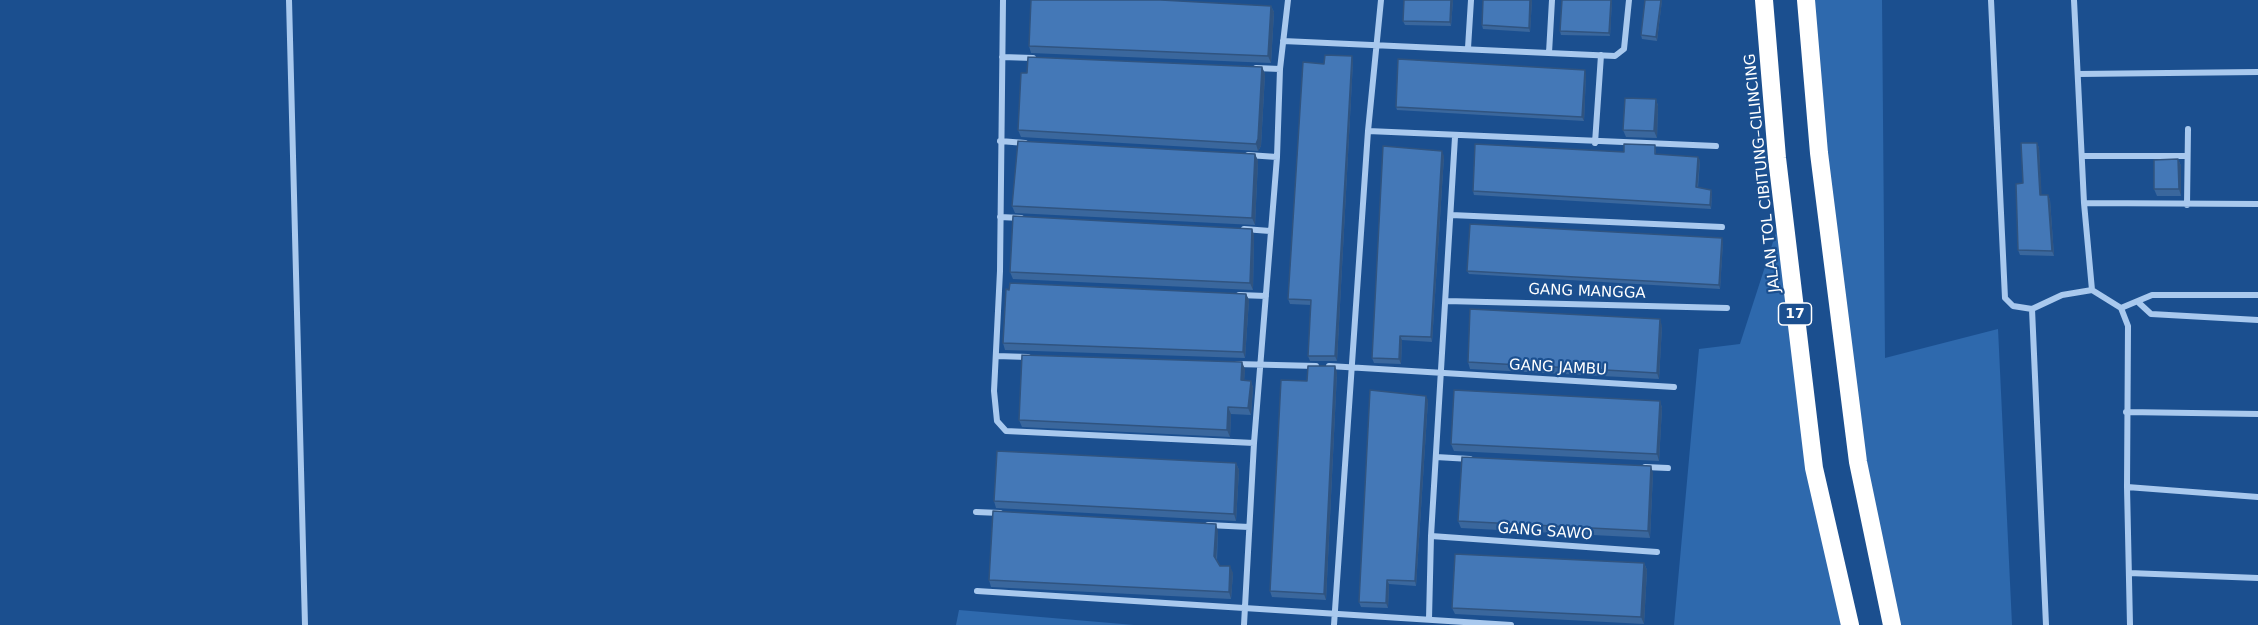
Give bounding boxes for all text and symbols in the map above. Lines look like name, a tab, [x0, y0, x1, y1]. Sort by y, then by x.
street label: JALAN TOL CIBITUNG–CILINCING	[1741, 53, 1785, 293]
street label: GANG MANGGA	[1528, 281, 1646, 303]
road number: 17	[1778, 303, 1812, 325]
street label: GANG JAMBU	[1509, 356, 1607, 380]
street label: GANG SAWO	[1497, 520, 1593, 544]

